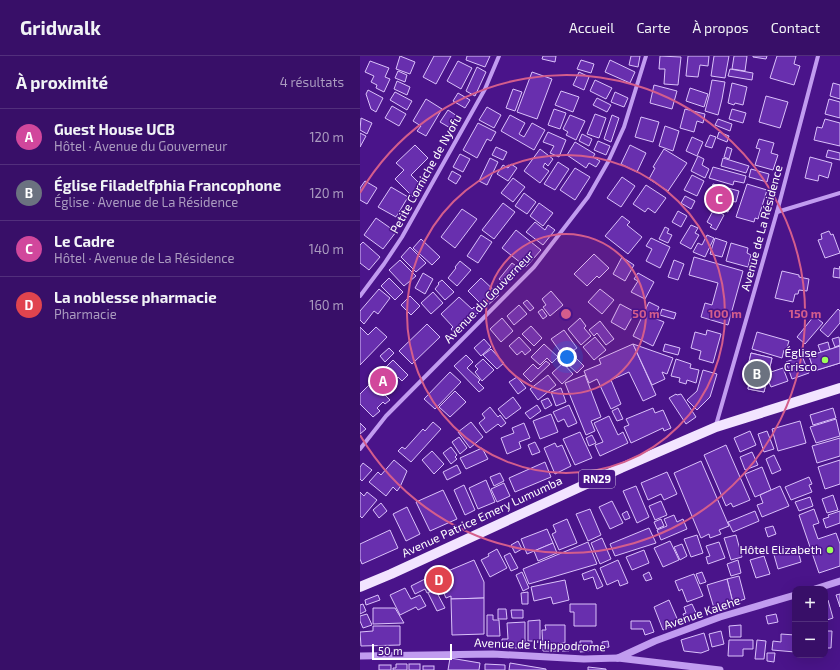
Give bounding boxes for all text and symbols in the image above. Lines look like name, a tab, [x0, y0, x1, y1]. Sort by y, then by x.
text: Gridwalk	[20, 16, 101, 39]
text: Accueil	[569, 19, 614, 36]
text: Carte	[636, 19, 671, 36]
text: À propos	[693, 19, 749, 36]
text: Contact	[771, 19, 820, 36]
text: À proximité	[16, 72, 108, 92]
text: 4 résultats	[280, 74, 344, 90]
street label: Petite Corniche de Nyofu	[387, 112, 464, 236]
text: Guest House UCB	[54, 120, 175, 138]
text: A	[25, 129, 33, 145]
text: 120 m	[309, 129, 344, 145]
text: Hôtel · Avenue du Gouverneur	[54, 138, 227, 154]
street label: Avenue de La Résidence	[737, 163, 785, 292]
text: Église Filadelfphia Francophone	[54, 176, 281, 194]
pin: C	[706, 184, 732, 214]
text: B	[25, 185, 33, 201]
text: 120 m	[309, 185, 344, 201]
text: Église · Avenue de La Résidence	[54, 194, 238, 210]
text: Le Cadre	[54, 232, 115, 250]
text: C	[25, 241, 33, 257]
text: 140 m	[309, 241, 344, 257]
street label: Avenue du Gouverneur	[440, 247, 536, 345]
text: Hôtel · Avenue de La Résidence	[54, 250, 235, 266]
text: La noblesse pharmacie	[54, 288, 217, 306]
text: D	[25, 297, 33, 313]
text: 160 m	[309, 297, 344, 313]
text: Pharmacie	[54, 306, 117, 322]
text: 50 m	[632, 306, 660, 320]
text: 100 m	[708, 306, 742, 320]
text: 150 m	[789, 306, 821, 320]
centre of rings	[559, 307, 573, 321]
place label: Église Crisco	[784, 345, 817, 373]
your location	[557, 347, 577, 367]
marker: Église Crisco	[820, 355, 830, 365]
pin: B	[744, 359, 770, 389]
pin: A	[370, 366, 396, 396]
road number: RN29	[579, 470, 615, 488]
street label: Avenue Patrice Emery Lumumba	[399, 473, 564, 559]
place label: Hôtel Elizabeth	[739, 542, 822, 556]
marker: Hôtel Elizabeth	[825, 545, 835, 555]
pin: D	[426, 565, 452, 595]
map controls	[792, 586, 828, 658]
button: +	[792, 586, 828, 622]
street label: Avenue Kalehe	[662, 592, 742, 632]
button: −	[792, 622, 828, 658]
street label: Avenue de l'Hippodrome	[474, 635, 606, 653]
scale bar	[372, 642, 452, 661]
text: 50 m	[378, 644, 403, 657]

